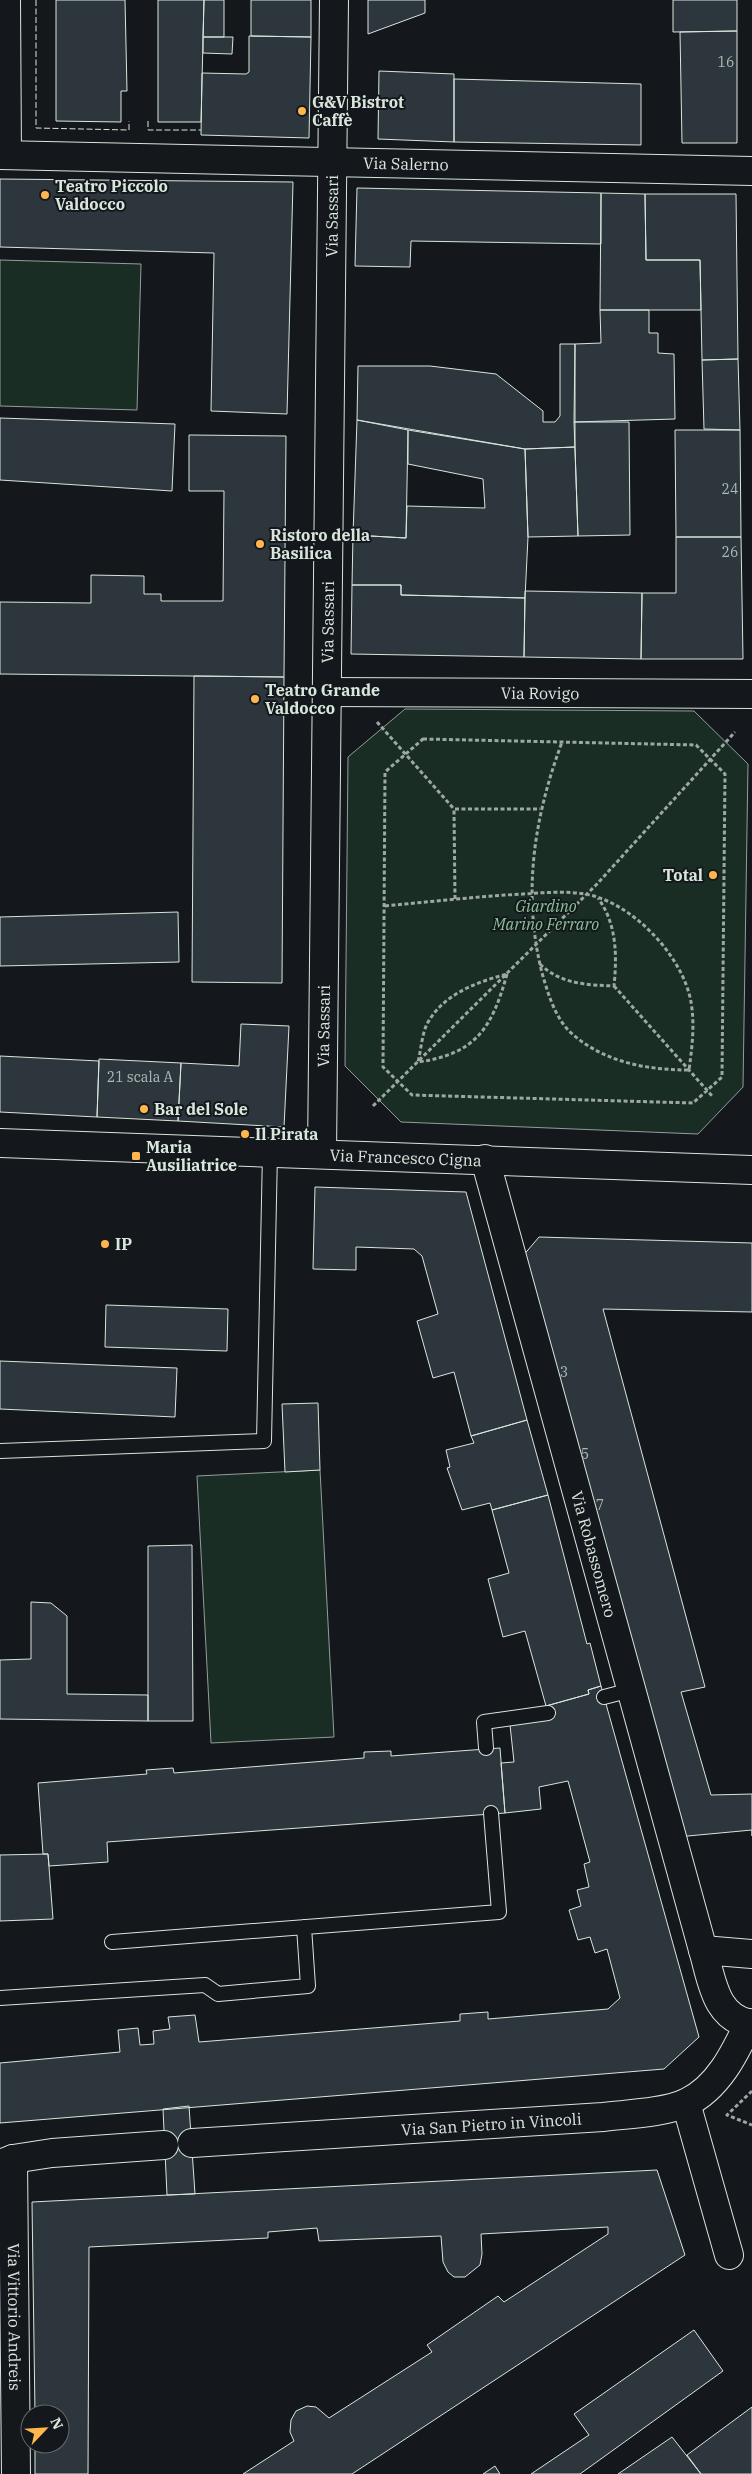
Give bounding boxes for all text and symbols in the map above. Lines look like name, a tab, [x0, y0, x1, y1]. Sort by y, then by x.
house number: 16	[718, 53, 734, 71]
place label: G&V Bistrot Caffè	[312, 92, 404, 130]
marker: G&V Bistrot Caffè	[296, 105, 308, 117]
street label: Via Salerno	[363, 153, 449, 175]
street label: Via Sassari	[321, 175, 342, 257]
place label: Teatro Piccolo Valdocco	[55, 176, 168, 214]
marker: Teatro Piccolo Valdocco	[39, 189, 51, 201]
house number: 24	[722, 480, 738, 498]
place label: Ristoro della Basilica	[270, 525, 370, 563]
marker: Ristoro della Basilica	[254, 538, 266, 550]
house number: 26	[722, 543, 738, 561]
street label: Via Sassari	[317, 581, 338, 663]
place label: Teatro Grande Valdocco	[265, 680, 380, 718]
street label: Via Rovigo	[501, 683, 579, 703]
marker: Teatro Grande Valdocco	[249, 693, 261, 705]
place label: Total	[663, 865, 703, 885]
marker: Total	[707, 869, 719, 881]
park label: Giardino Marino Ferraro	[492, 896, 599, 934]
street label: Via Sassari	[313, 985, 334, 1067]
house number: 21 scala A	[107, 1068, 174, 1086]
place label: Bar del Sole	[154, 1099, 248, 1119]
marker: Bar del Sole	[138, 1103, 150, 1115]
place label: Il Pirata	[255, 1124, 318, 1144]
marker: Il Pirata	[239, 1128, 251, 1140]
place label: Maria Ausiliatrice	[146, 1137, 237, 1175]
street label: Via Francesco Cigna	[329, 1145, 482, 1170]
marker: Maria Ausiliatrice	[130, 1150, 142, 1162]
place label: IP	[115, 1234, 132, 1254]
marker: IP	[99, 1238, 111, 1250]
house number: 3	[560, 1363, 568, 1381]
house number: 5	[581, 1445, 589, 1463]
street label: Via Robassomero	[567, 1489, 621, 1620]
house number: 7	[596, 1496, 604, 1514]
street label: Via San Pietro in Vincoli	[401, 2108, 582, 2140]
street label: Via Vittorio Andreis	[4, 2243, 25, 2391]
north arrow	[20, 2404, 70, 2454]
text: N	[46, 2415, 67, 2432]

